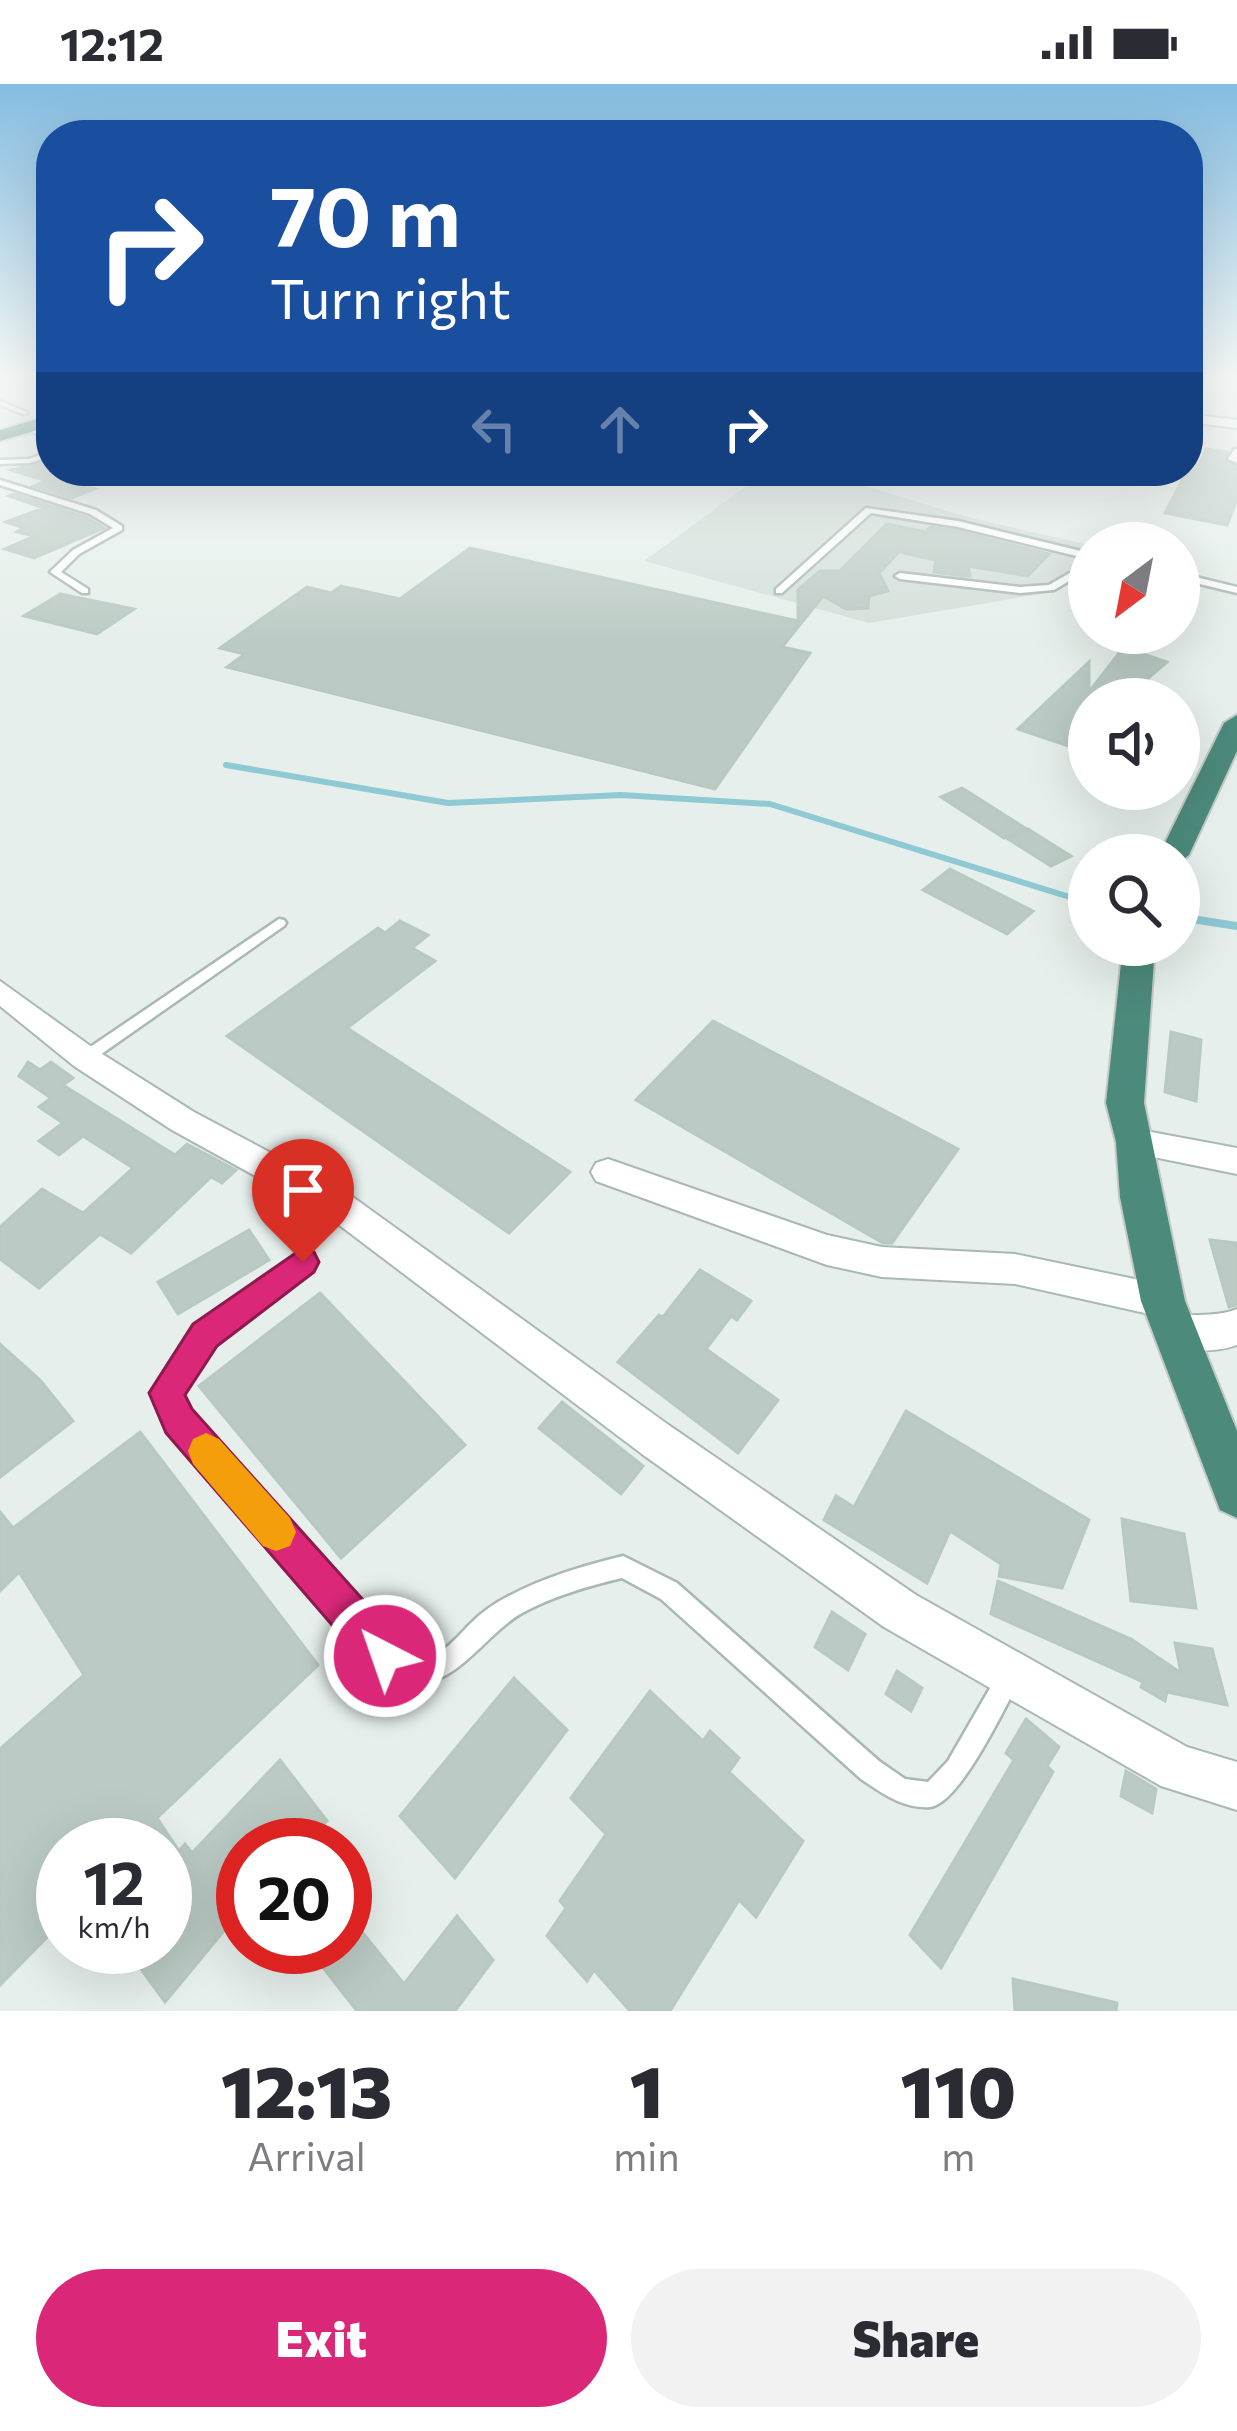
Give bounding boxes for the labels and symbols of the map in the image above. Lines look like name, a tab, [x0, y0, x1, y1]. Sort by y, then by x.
north arrow	[1068, 522, 1200, 654]
pin	[252, 1139, 354, 1262]
position arrow	[322, 1593, 448, 1719]
speed limit sign: 20	[216, 1818, 372, 1974]

